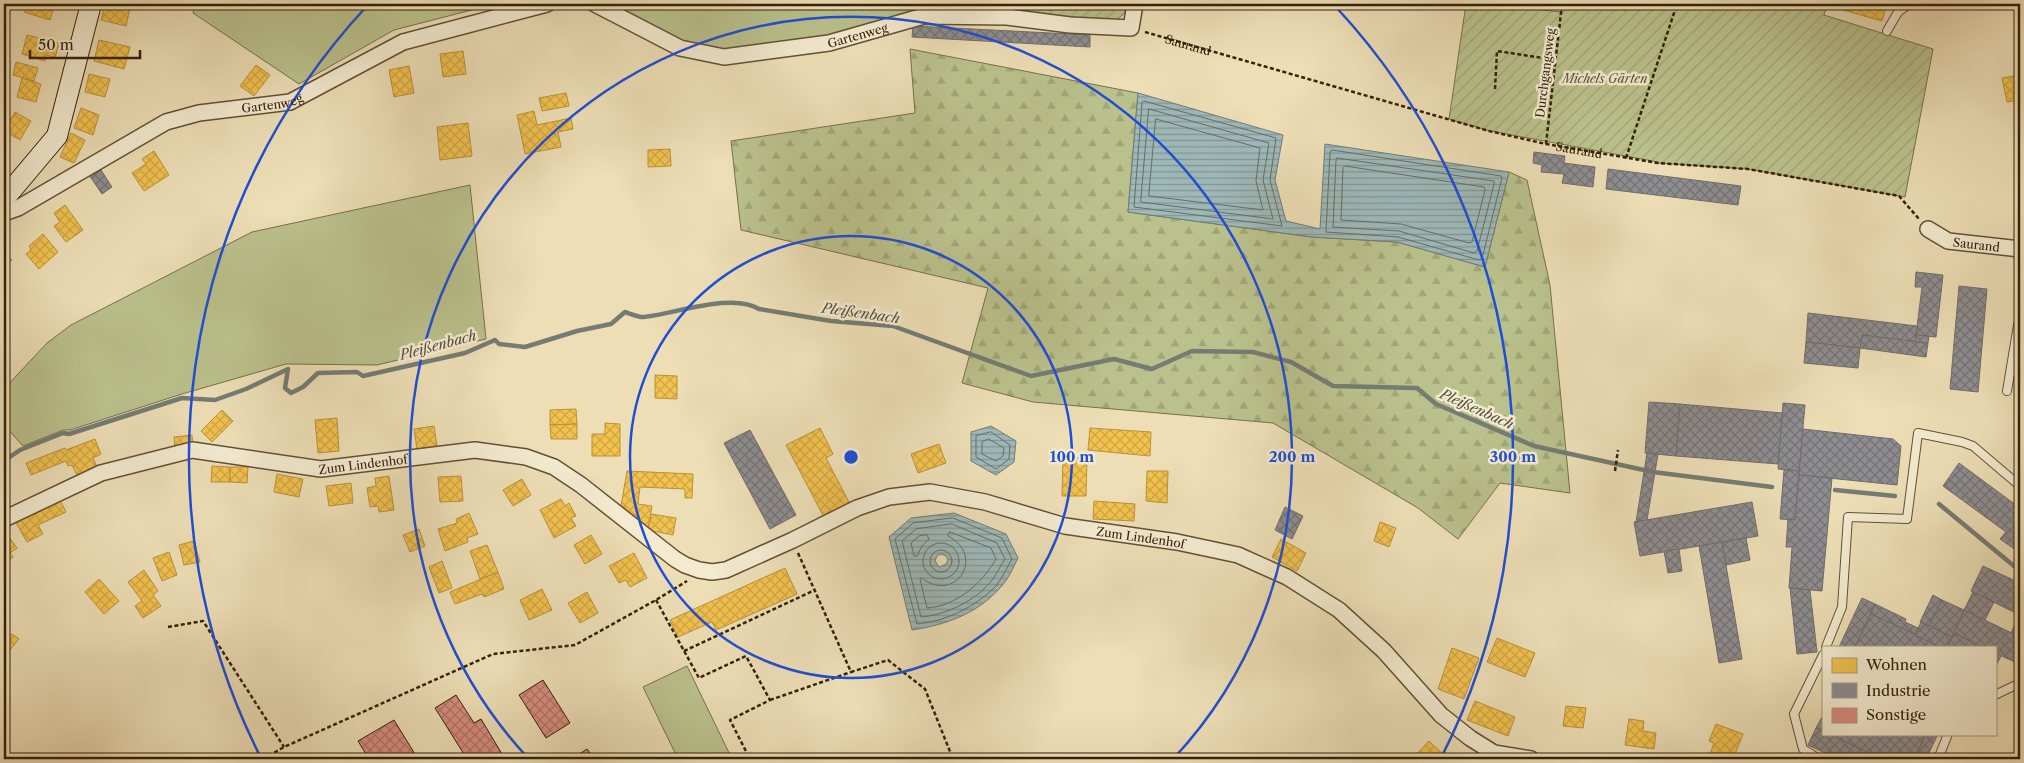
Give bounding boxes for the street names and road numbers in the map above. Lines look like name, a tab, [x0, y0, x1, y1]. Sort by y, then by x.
street label: Gartenweg	[825, 19, 890, 51]
street label: Durchgangsweg	[1532, 27, 1558, 119]
street label: Saurand	[1164, 31, 1214, 58]
street label: Gartenweg	[241, 89, 306, 115]
street label: Saurand	[1555, 138, 1604, 161]
street label: Saurand	[1952, 234, 2001, 254]
street label: Zum Lindenhof	[318, 451, 410, 477]
street label: Zum Lindenhof	[1095, 523, 1188, 551]

